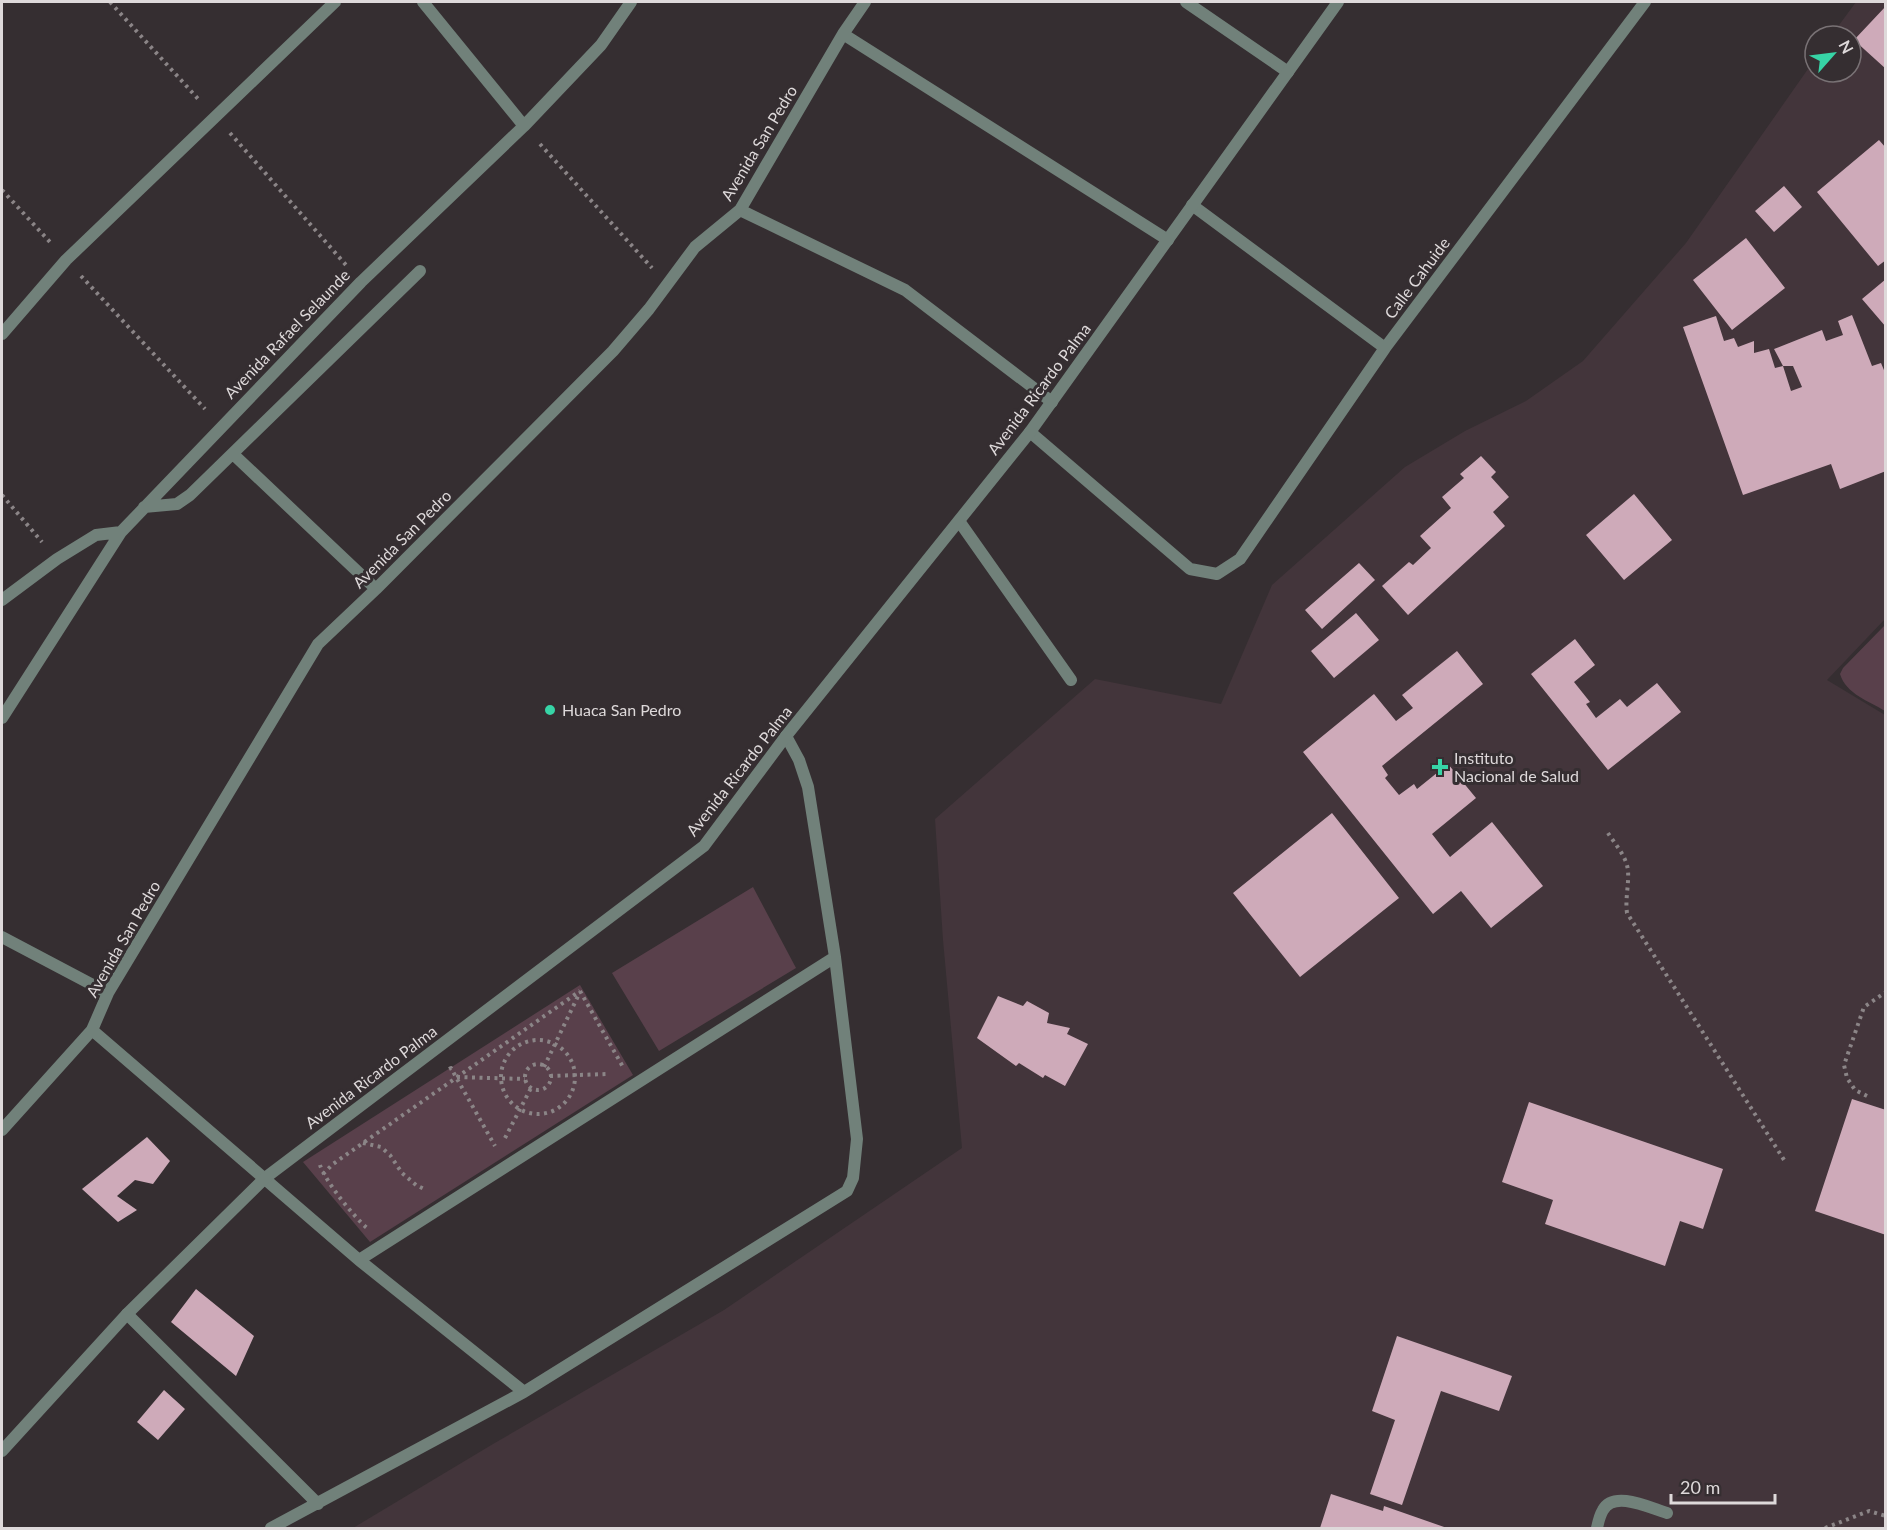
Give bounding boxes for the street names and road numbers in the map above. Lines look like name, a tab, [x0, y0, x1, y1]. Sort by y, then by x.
street label: Avenida San Pedro	[717, 82, 800, 204]
street label: Calle Cahuide	[1380, 233, 1453, 322]
street label: Avenida Rafael Selaunde	[220, 265, 353, 402]
street label: Avenida Ricardo Palma	[983, 319, 1094, 458]
street label: Avenida San Pedro	[349, 486, 455, 592]
street label: Avenida Ricardo Palma	[682, 702, 795, 839]
street label: Avenida San Pedro	[82, 877, 164, 1000]
street label: Avenida Ricardo Palma	[301, 1021, 440, 1132]

